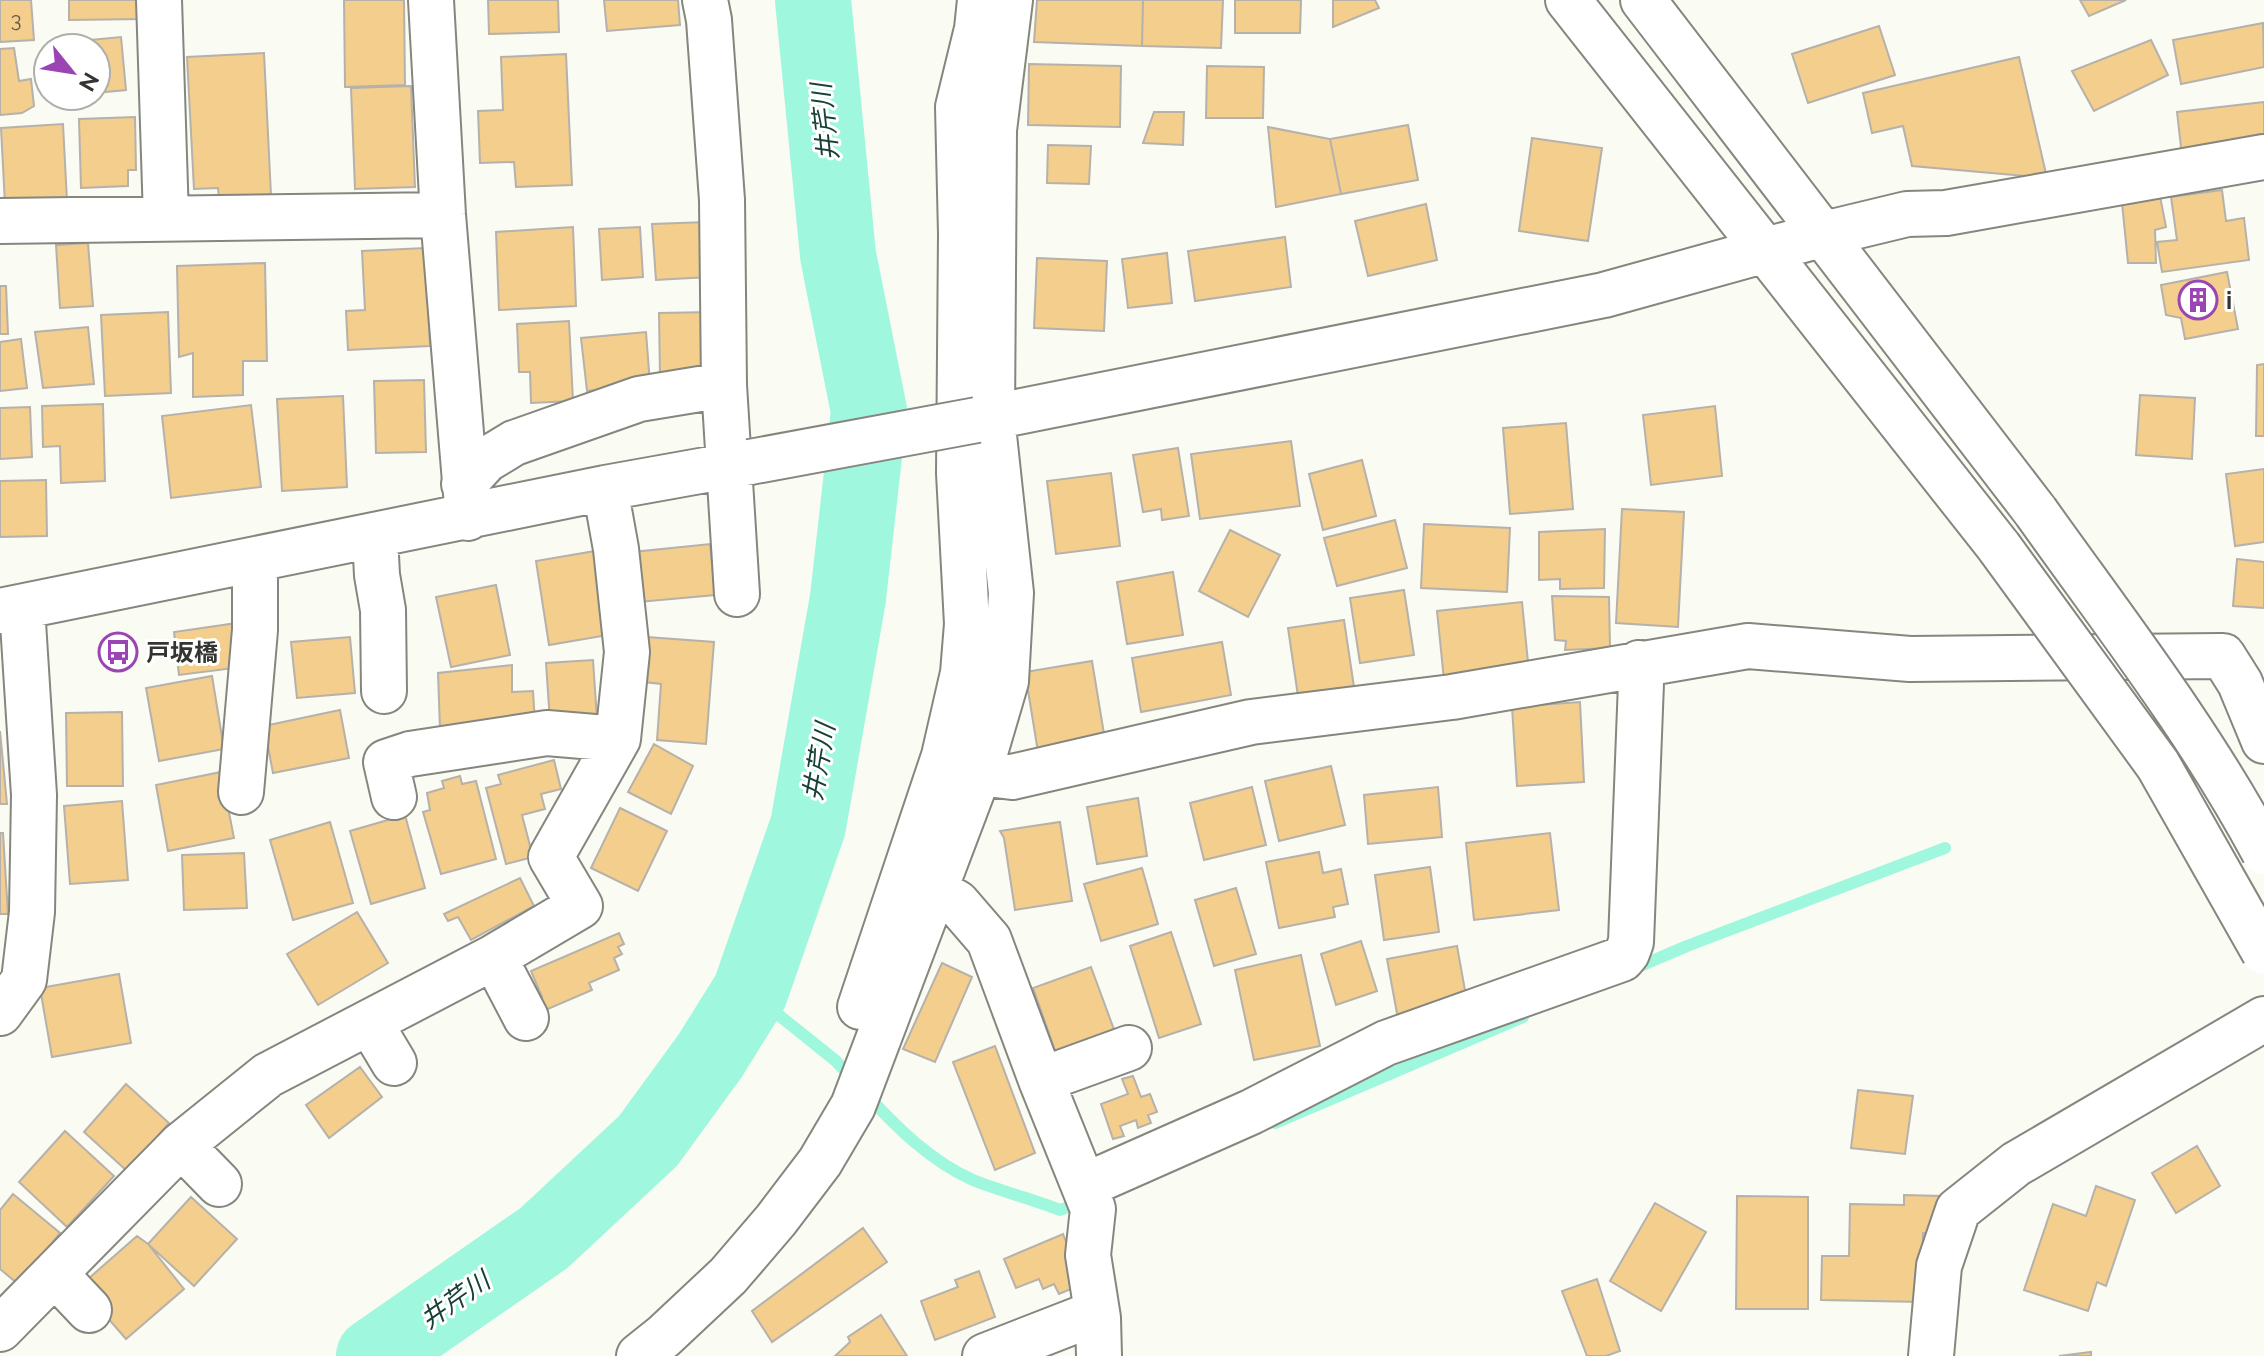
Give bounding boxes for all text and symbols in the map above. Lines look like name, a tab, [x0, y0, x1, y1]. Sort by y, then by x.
house number: 3	[11, 8, 21, 32]
north arrow	[32, 32, 112, 112]
text: N	[74, 68, 105, 96]
water label: 井芹川	[806, 79, 844, 162]
building icon: i	[2177, 279, 2219, 321]
place label: i	[2226, 286, 2232, 315]
bus stop icon: 戸坂橋	[97, 631, 139, 673]
place label: 戸坂橋	[146, 638, 218, 667]
water label: 井芹川	[797, 718, 841, 803]
water label: 井芹川	[414, 1264, 498, 1335]

